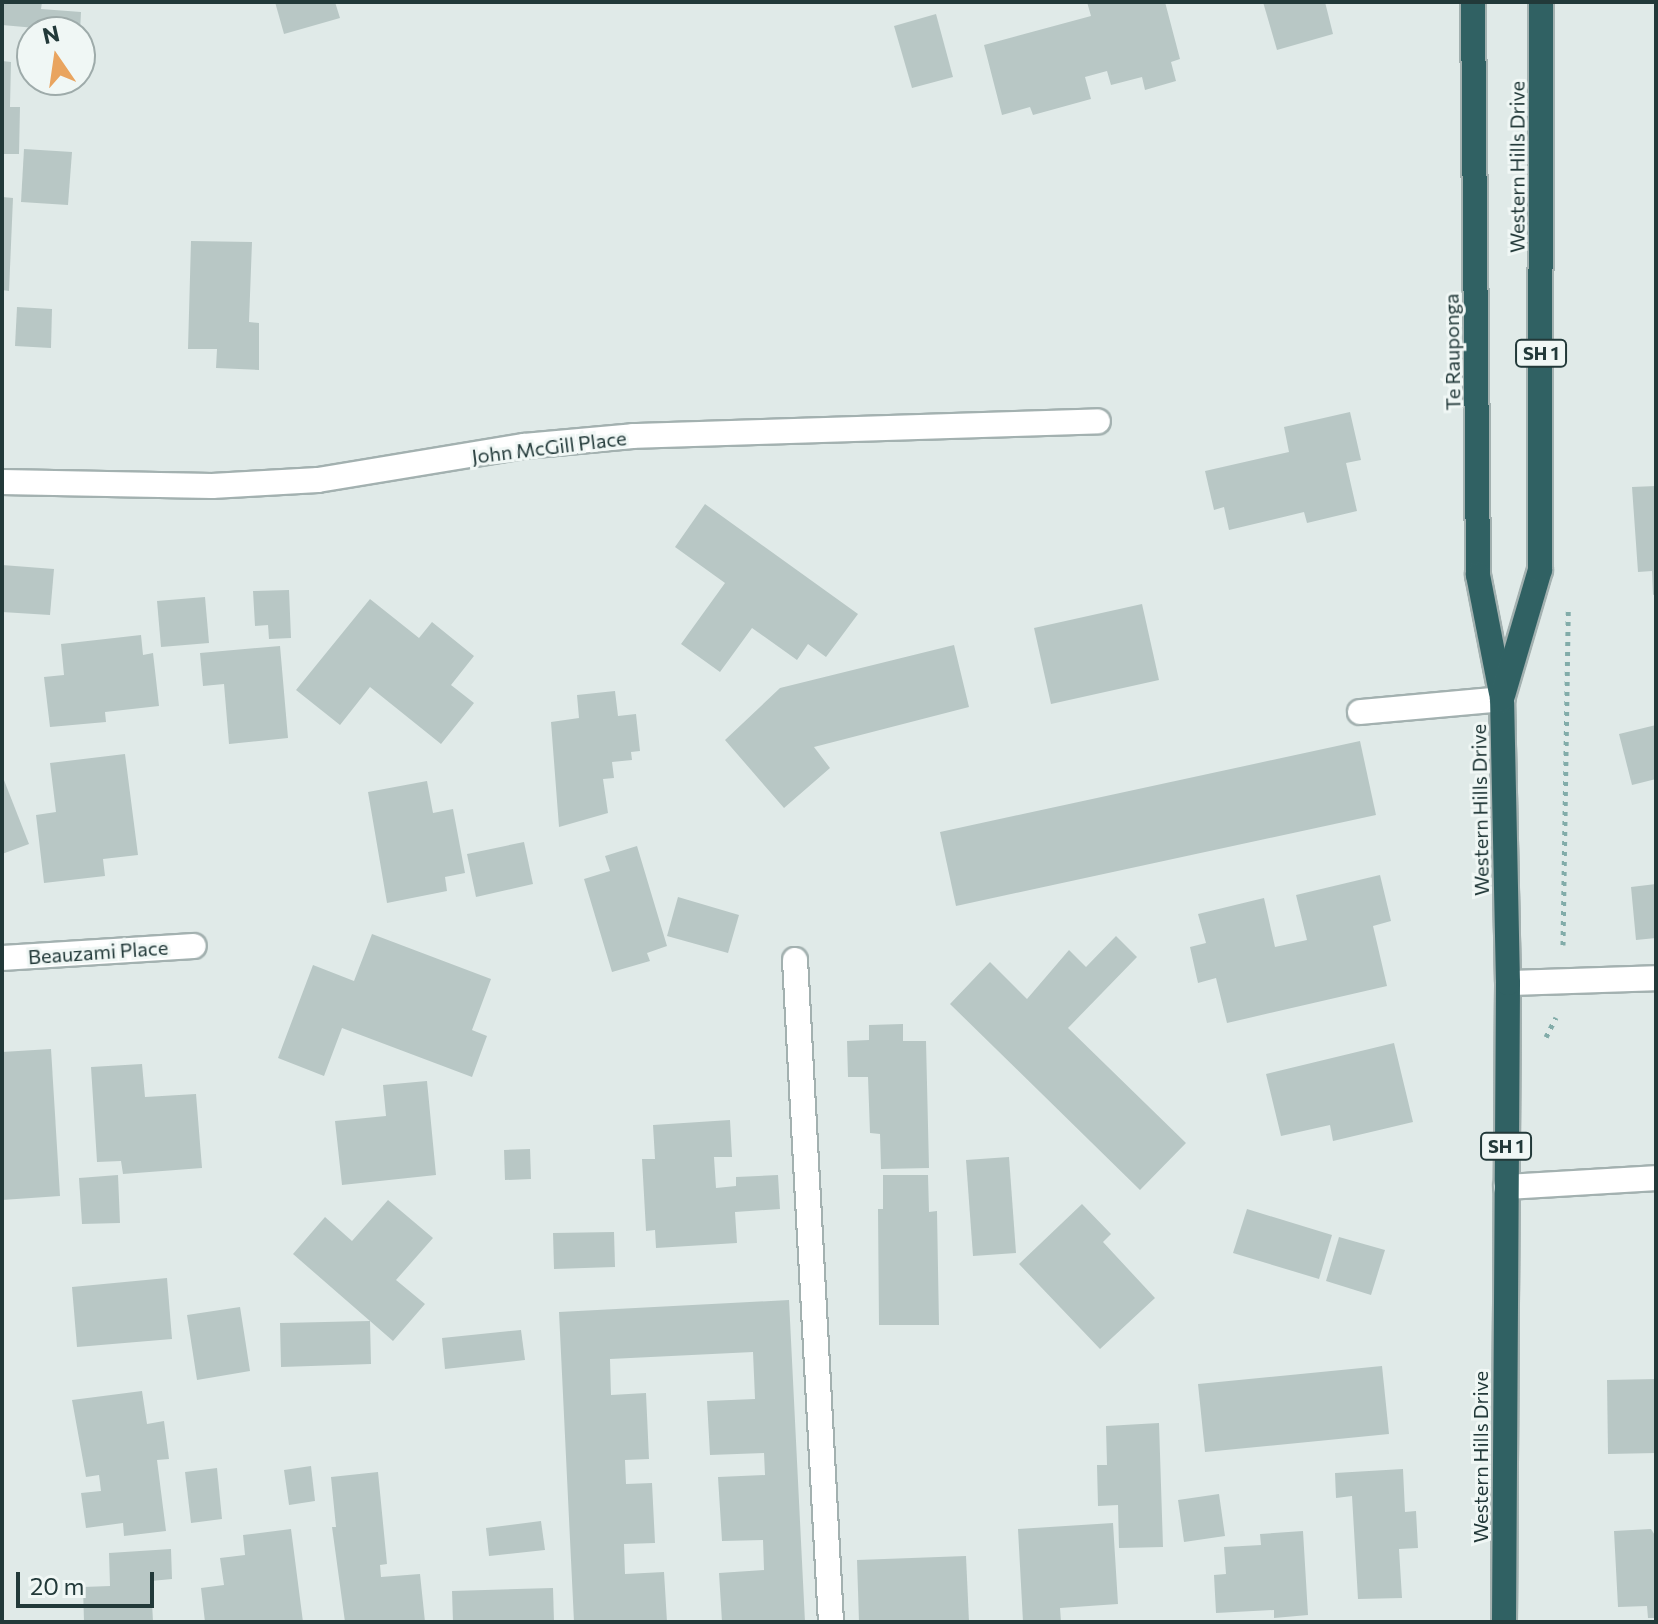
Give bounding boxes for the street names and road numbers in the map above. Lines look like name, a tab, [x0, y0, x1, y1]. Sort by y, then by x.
street label: Western Hills Drive	[1505, 81, 1529, 253]
street label: Te Rauponga	[1439, 293, 1465, 411]
road number: SH 1	[1515, 339, 1567, 367]
street label: John McGill Place	[470, 426, 628, 468]
street label: Western Hills Drive	[1467, 724, 1493, 896]
street label: Beauzami Place	[27, 935, 169, 969]
road number: SH 1	[1480, 1132, 1532, 1160]
street label: Western Hills Drive	[1468, 1371, 1492, 1543]

